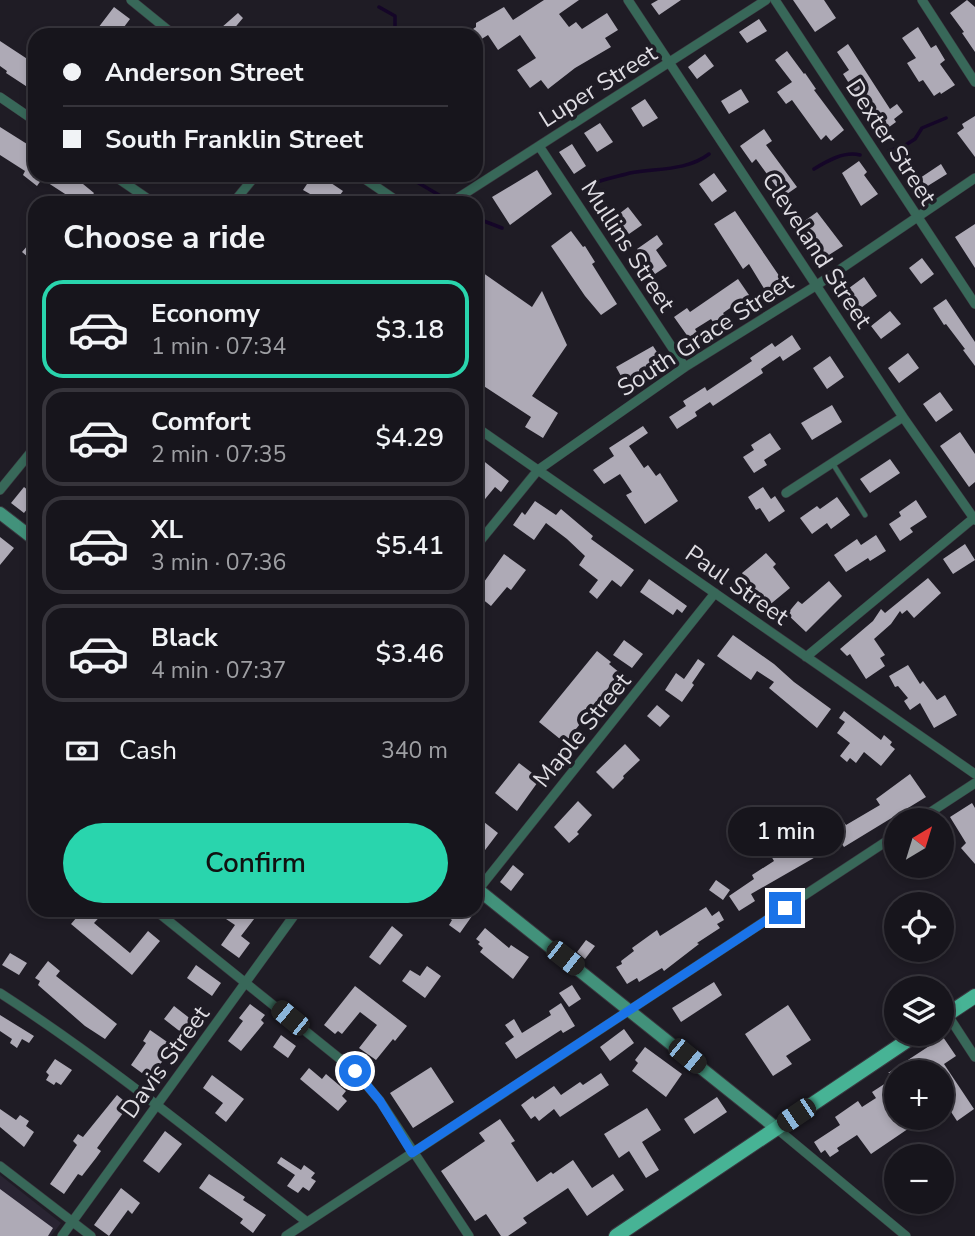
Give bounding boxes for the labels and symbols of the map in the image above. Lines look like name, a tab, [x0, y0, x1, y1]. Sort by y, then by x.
street label: Luper Street	[533, 37, 663, 135]
street label: Dexter Street	[838, 73, 944, 212]
street label: Cleveland Street	[755, 166, 880, 335]
street label: Mullins Street	[574, 174, 683, 318]
street label: South Grace Street	[611, 266, 800, 404]
street label: Paul Street	[679, 538, 796, 633]
street label: Maple Street	[526, 666, 638, 794]
callout: 1 min	[727, 806, 843, 856]
north arrow	[884, 808, 954, 878]
route end	[769, 892, 801, 924]
car	[542, 937, 589, 979]
car	[268, 997, 313, 1039]
street label: Davis Street	[113, 999, 217, 1125]
car	[665, 1035, 710, 1077]
route start	[339, 1055, 371, 1087]
car	[773, 1095, 820, 1135]

